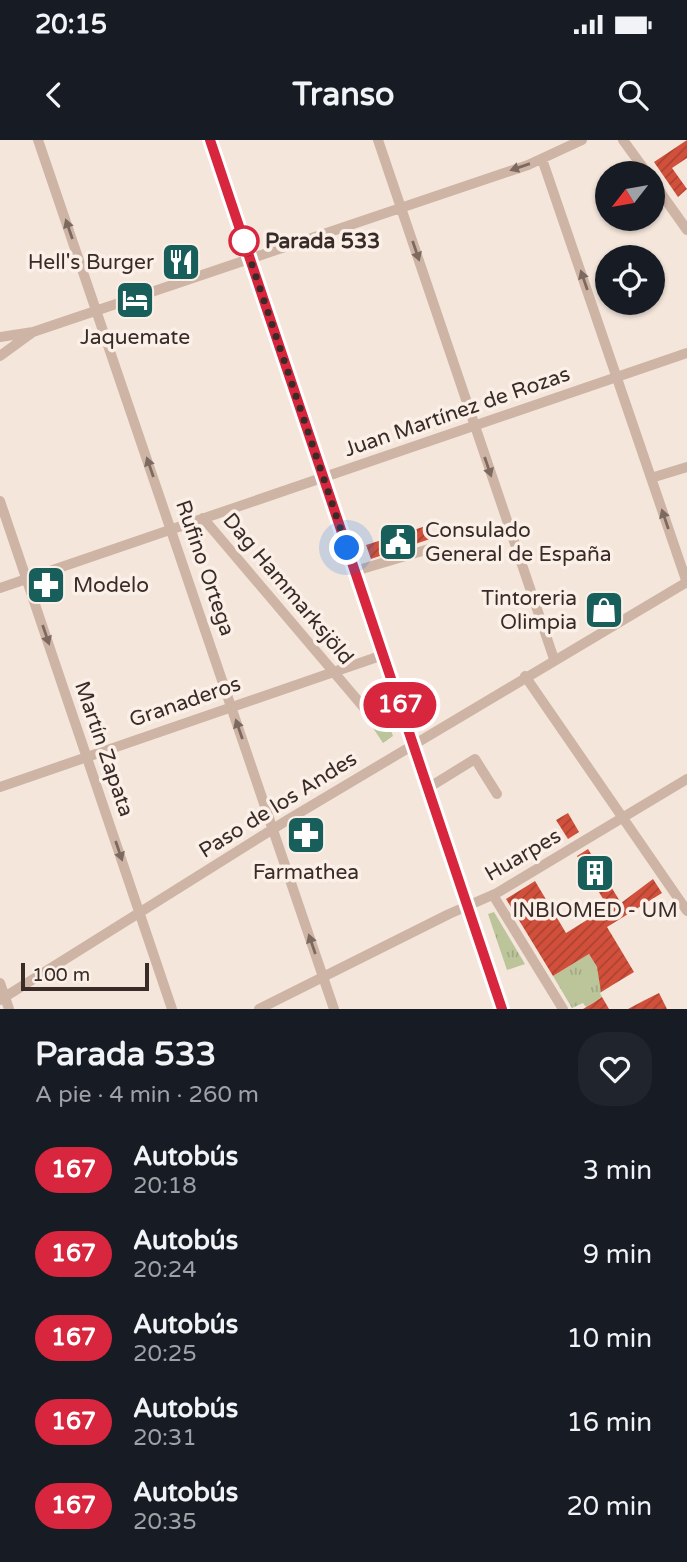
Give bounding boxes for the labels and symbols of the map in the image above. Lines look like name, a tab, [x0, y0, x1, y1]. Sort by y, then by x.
north arrow	[595, 161, 665, 231]
one-way arrow	[509, 162, 530, 173]
one-way arrow	[63, 218, 74, 239]
marker: Parada 533	[229, 226, 259, 256]
place label: Parada 533	[265, 229, 380, 254]
restaurant icon: Hell's Burger	[160, 241, 202, 283]
one-way arrow	[411, 241, 421, 262]
place label: Hell's Burger	[28, 250, 154, 275]
one-way arrow	[578, 270, 589, 291]
hotel icon: Jaquemate	[114, 279, 156, 321]
place label: Jaquemate	[80, 325, 190, 350]
street label: Juan Martínez de Rozas	[341, 362, 573, 462]
one-way arrow	[483, 456, 494, 477]
one-way arrow	[144, 457, 155, 478]
street label: Rufino Ortega	[170, 497, 240, 639]
street label: Dag Hammarksjöld	[217, 508, 359, 670]
one-way arrow	[659, 508, 670, 529]
place label: Consulado General de España	[425, 518, 612, 567]
public building icon: Consulado General de España	[377, 521, 419, 563]
your location	[329, 530, 364, 565]
pharmacy icon: Modelo	[25, 564, 67, 606]
place label: Modelo	[73, 573, 149, 598]
place label: Tintoreria Olimpia	[481, 586, 577, 635]
shop icon: Tintoreria Olimpia	[583, 589, 625, 631]
one-way arrow	[41, 625, 51, 646]
street label: Granaderos	[126, 671, 244, 733]
street label: Martín Zapata	[69, 678, 139, 820]
line badge: 167	[360, 682, 440, 728]
one-way arrow	[233, 718, 244, 739]
street label: Paso de los Andes	[194, 746, 362, 864]
pharmacy icon: Farmathea	[285, 814, 327, 856]
street label: Huarpes	[481, 823, 565, 887]
one-way arrow	[114, 840, 124, 861]
building icon: INBIOMED - UM	[574, 852, 616, 894]
place label: Farmathea	[253, 860, 359, 885]
place label: INBIOMED - UM	[512, 898, 678, 923]
one-way arrow	[306, 934, 317, 955]
scale bar	[21, 960, 149, 992]

